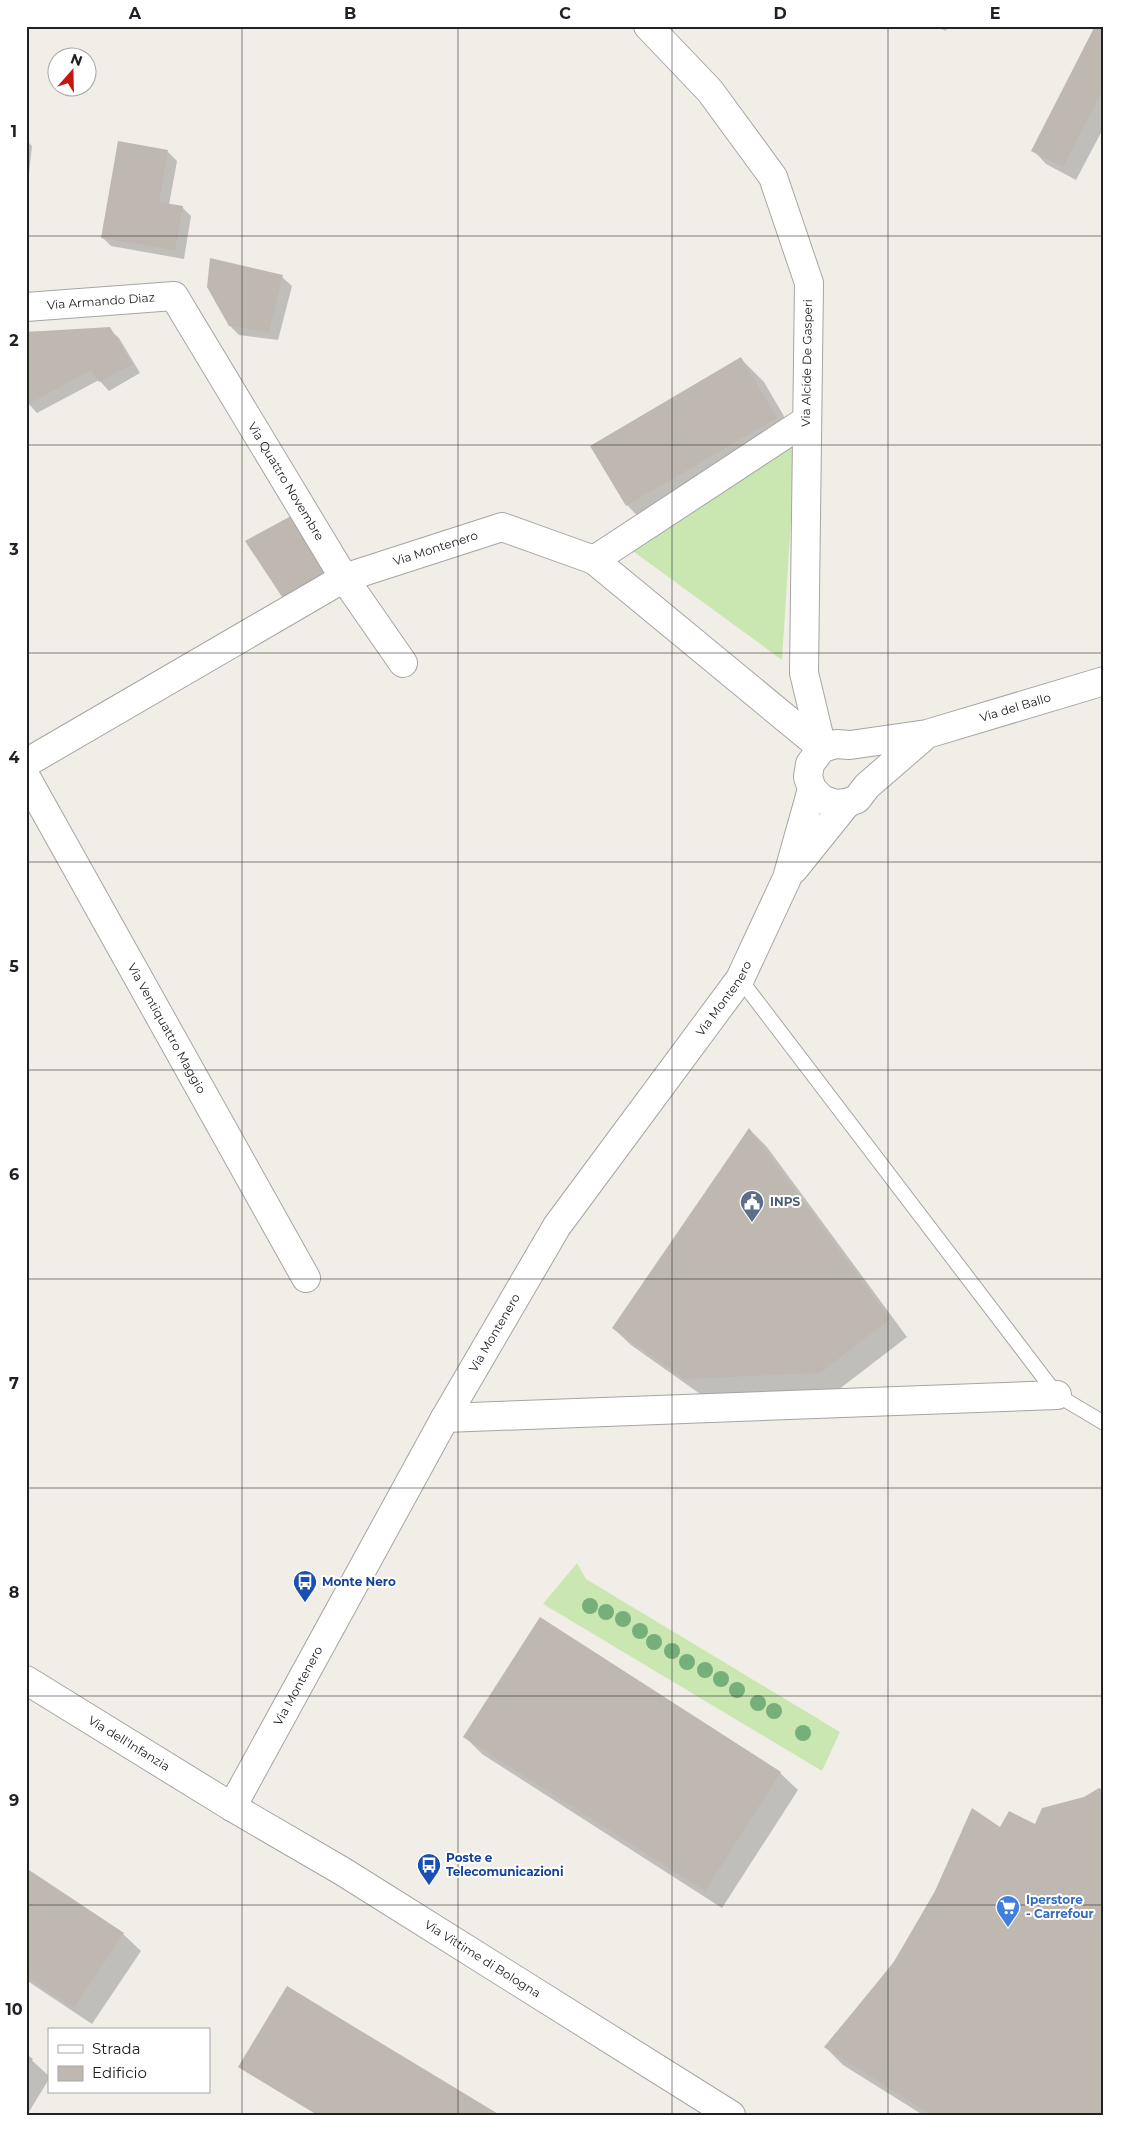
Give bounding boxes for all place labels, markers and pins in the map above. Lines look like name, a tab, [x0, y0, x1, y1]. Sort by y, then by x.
public building icon: INPS	[739, 1189, 765, 1223]
place label: INPS	[770, 1194, 800, 1209]
bus stop icon: Monte Nero	[292, 1569, 318, 1603]
place label: Monte Nero	[322, 1574, 396, 1589]
place label: Poste e Telecomunicazioni	[446, 1850, 564, 1879]
bus stop icon: Poste e Telecomunicazioni	[416, 1852, 442, 1886]
place label: Iperstore - Carrefour	[1026, 1892, 1094, 1921]
supermarket icon: Iperstore - Carrefour	[995, 1894, 1021, 1928]

